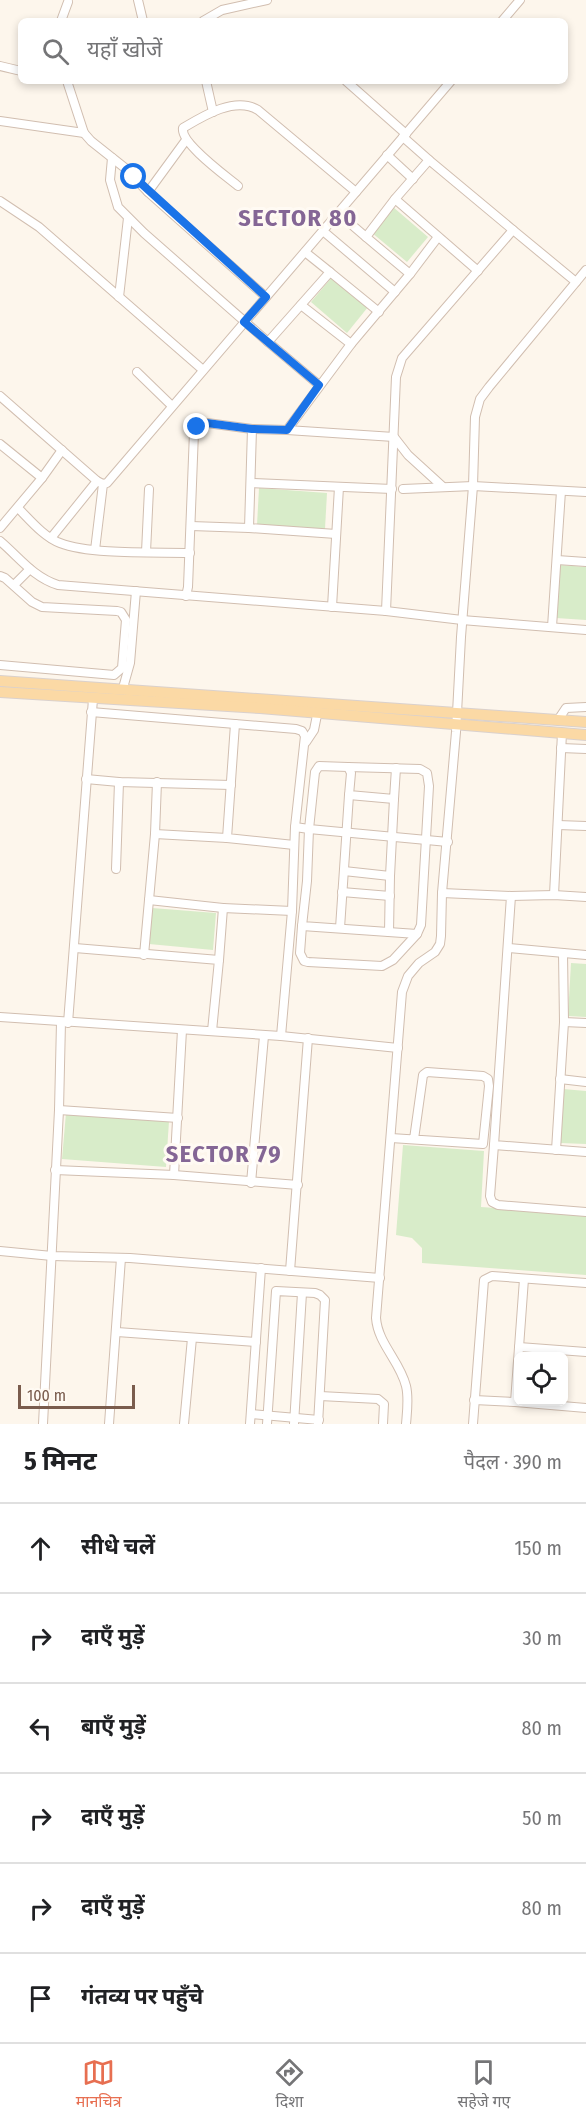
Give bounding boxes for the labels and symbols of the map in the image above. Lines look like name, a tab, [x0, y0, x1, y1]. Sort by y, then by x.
route start	[120, 163, 146, 189]
district label: SECTOR 80	[238, 204, 358, 232]
route end	[183, 413, 209, 439]
district label: SECTOR 79	[166, 1140, 282, 1168]
scale bar	[18, 1382, 135, 1410]

